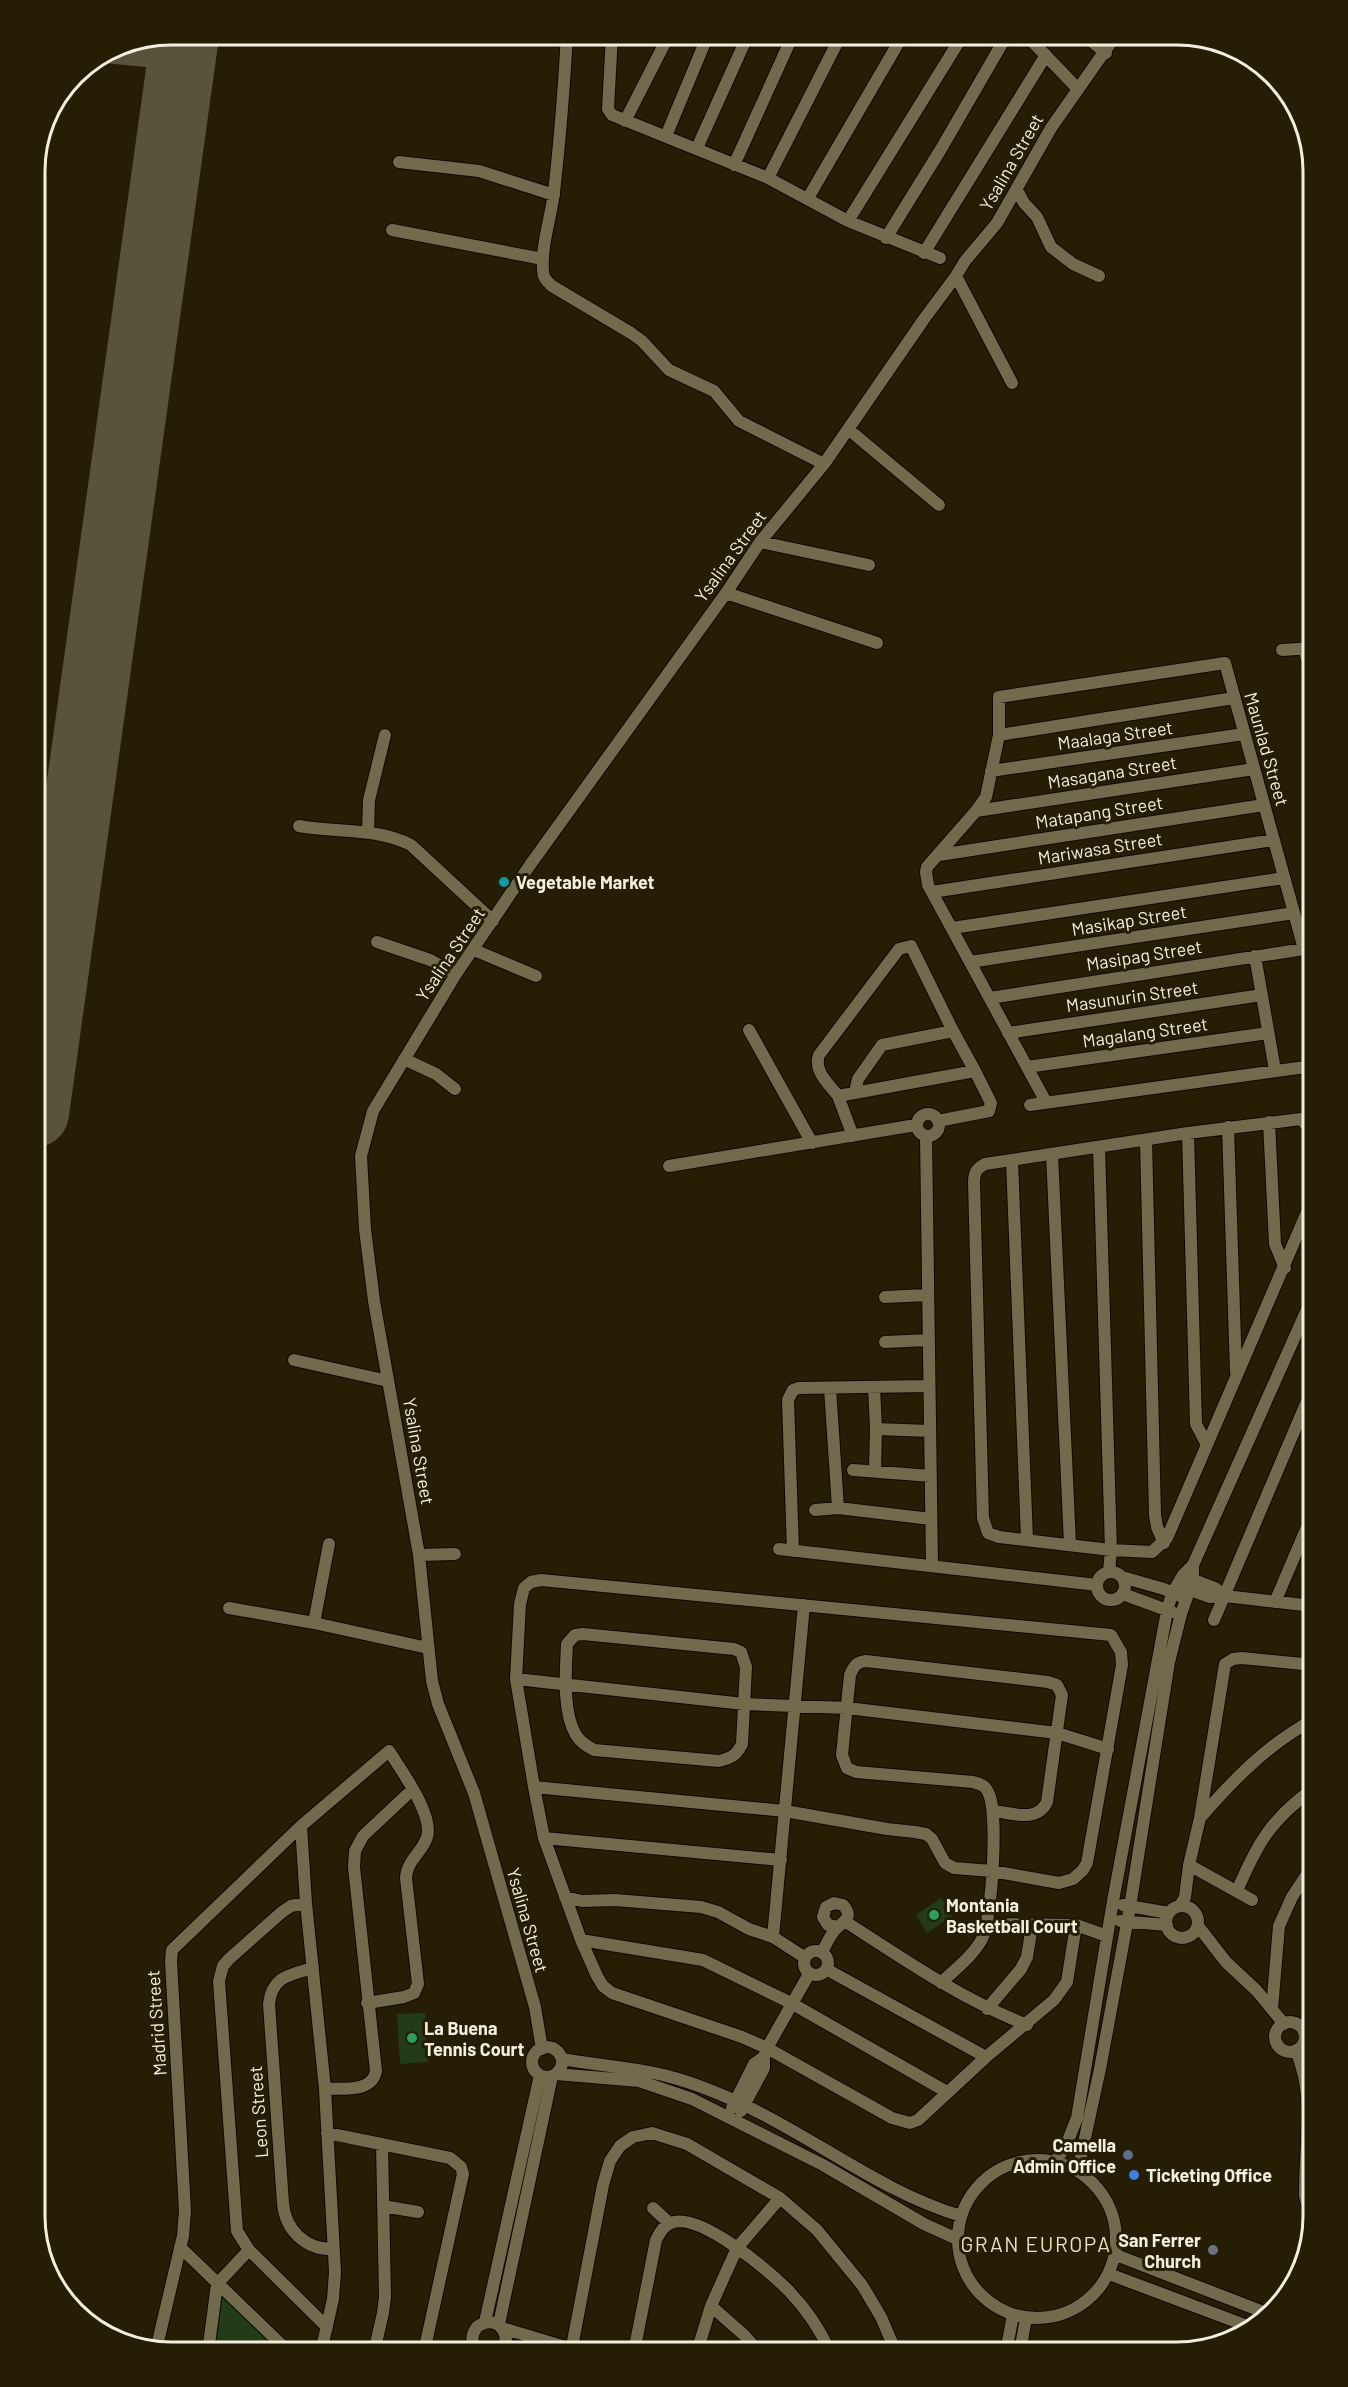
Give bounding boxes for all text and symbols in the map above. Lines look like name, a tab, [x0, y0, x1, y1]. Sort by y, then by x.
street label: Ysalina Street	[974, 110, 1048, 214]
street label: Ysalina Street	[689, 506, 771, 606]
street label: Maunlad Street	[1240, 690, 1294, 808]
street label: Maalaga Street	[1056, 716, 1174, 754]
street label: Masagana Street	[1046, 751, 1178, 793]
street label: Matapang Street	[1034, 791, 1164, 833]
street label: Mariwasa Street	[1036, 827, 1164, 869]
place label: Vegetable Market	[516, 871, 655, 893]
marker: Vegetable Market	[497, 875, 511, 889]
street label: Masikap Street	[1070, 900, 1188, 940]
street label: Ysalina Street	[411, 903, 489, 1005]
street label: Masipag Street	[1085, 935, 1203, 975]
street label: Masunurin Street	[1064, 976, 1200, 1016]
street label: Magalang Street	[1081, 1012, 1209, 1052]
street label: Ysalina Street	[399, 1396, 439, 1506]
street label: Ysalina Street	[503, 1865, 553, 1975]
place label: Montania Basketball Court	[946, 1894, 1078, 1937]
marker: Montania Basketball Court	[927, 1908, 941, 1922]
street label: Madrid Street	[141, 1970, 171, 2076]
place label: La Buena Tennis Court	[424, 2017, 525, 2060]
marker: La Buena Tennis Court	[405, 2031, 419, 2045]
street label: Leon Street	[244, 2065, 272, 2159]
place label: Camella Admin Office	[1013, 2134, 1116, 2177]
marker: Camella Admin Office	[1121, 2148, 1135, 2162]
place label: Ticketing Office	[1146, 2164, 1272, 2186]
marker: Ticketing Office	[1127, 2168, 1141, 2182]
place label: San Ferrer Church	[1118, 2229, 1201, 2272]
district label: GRAN EUROPA	[960, 2231, 1112, 2256]
marker: San Ferrer Church	[1206, 2243, 1220, 2257]

